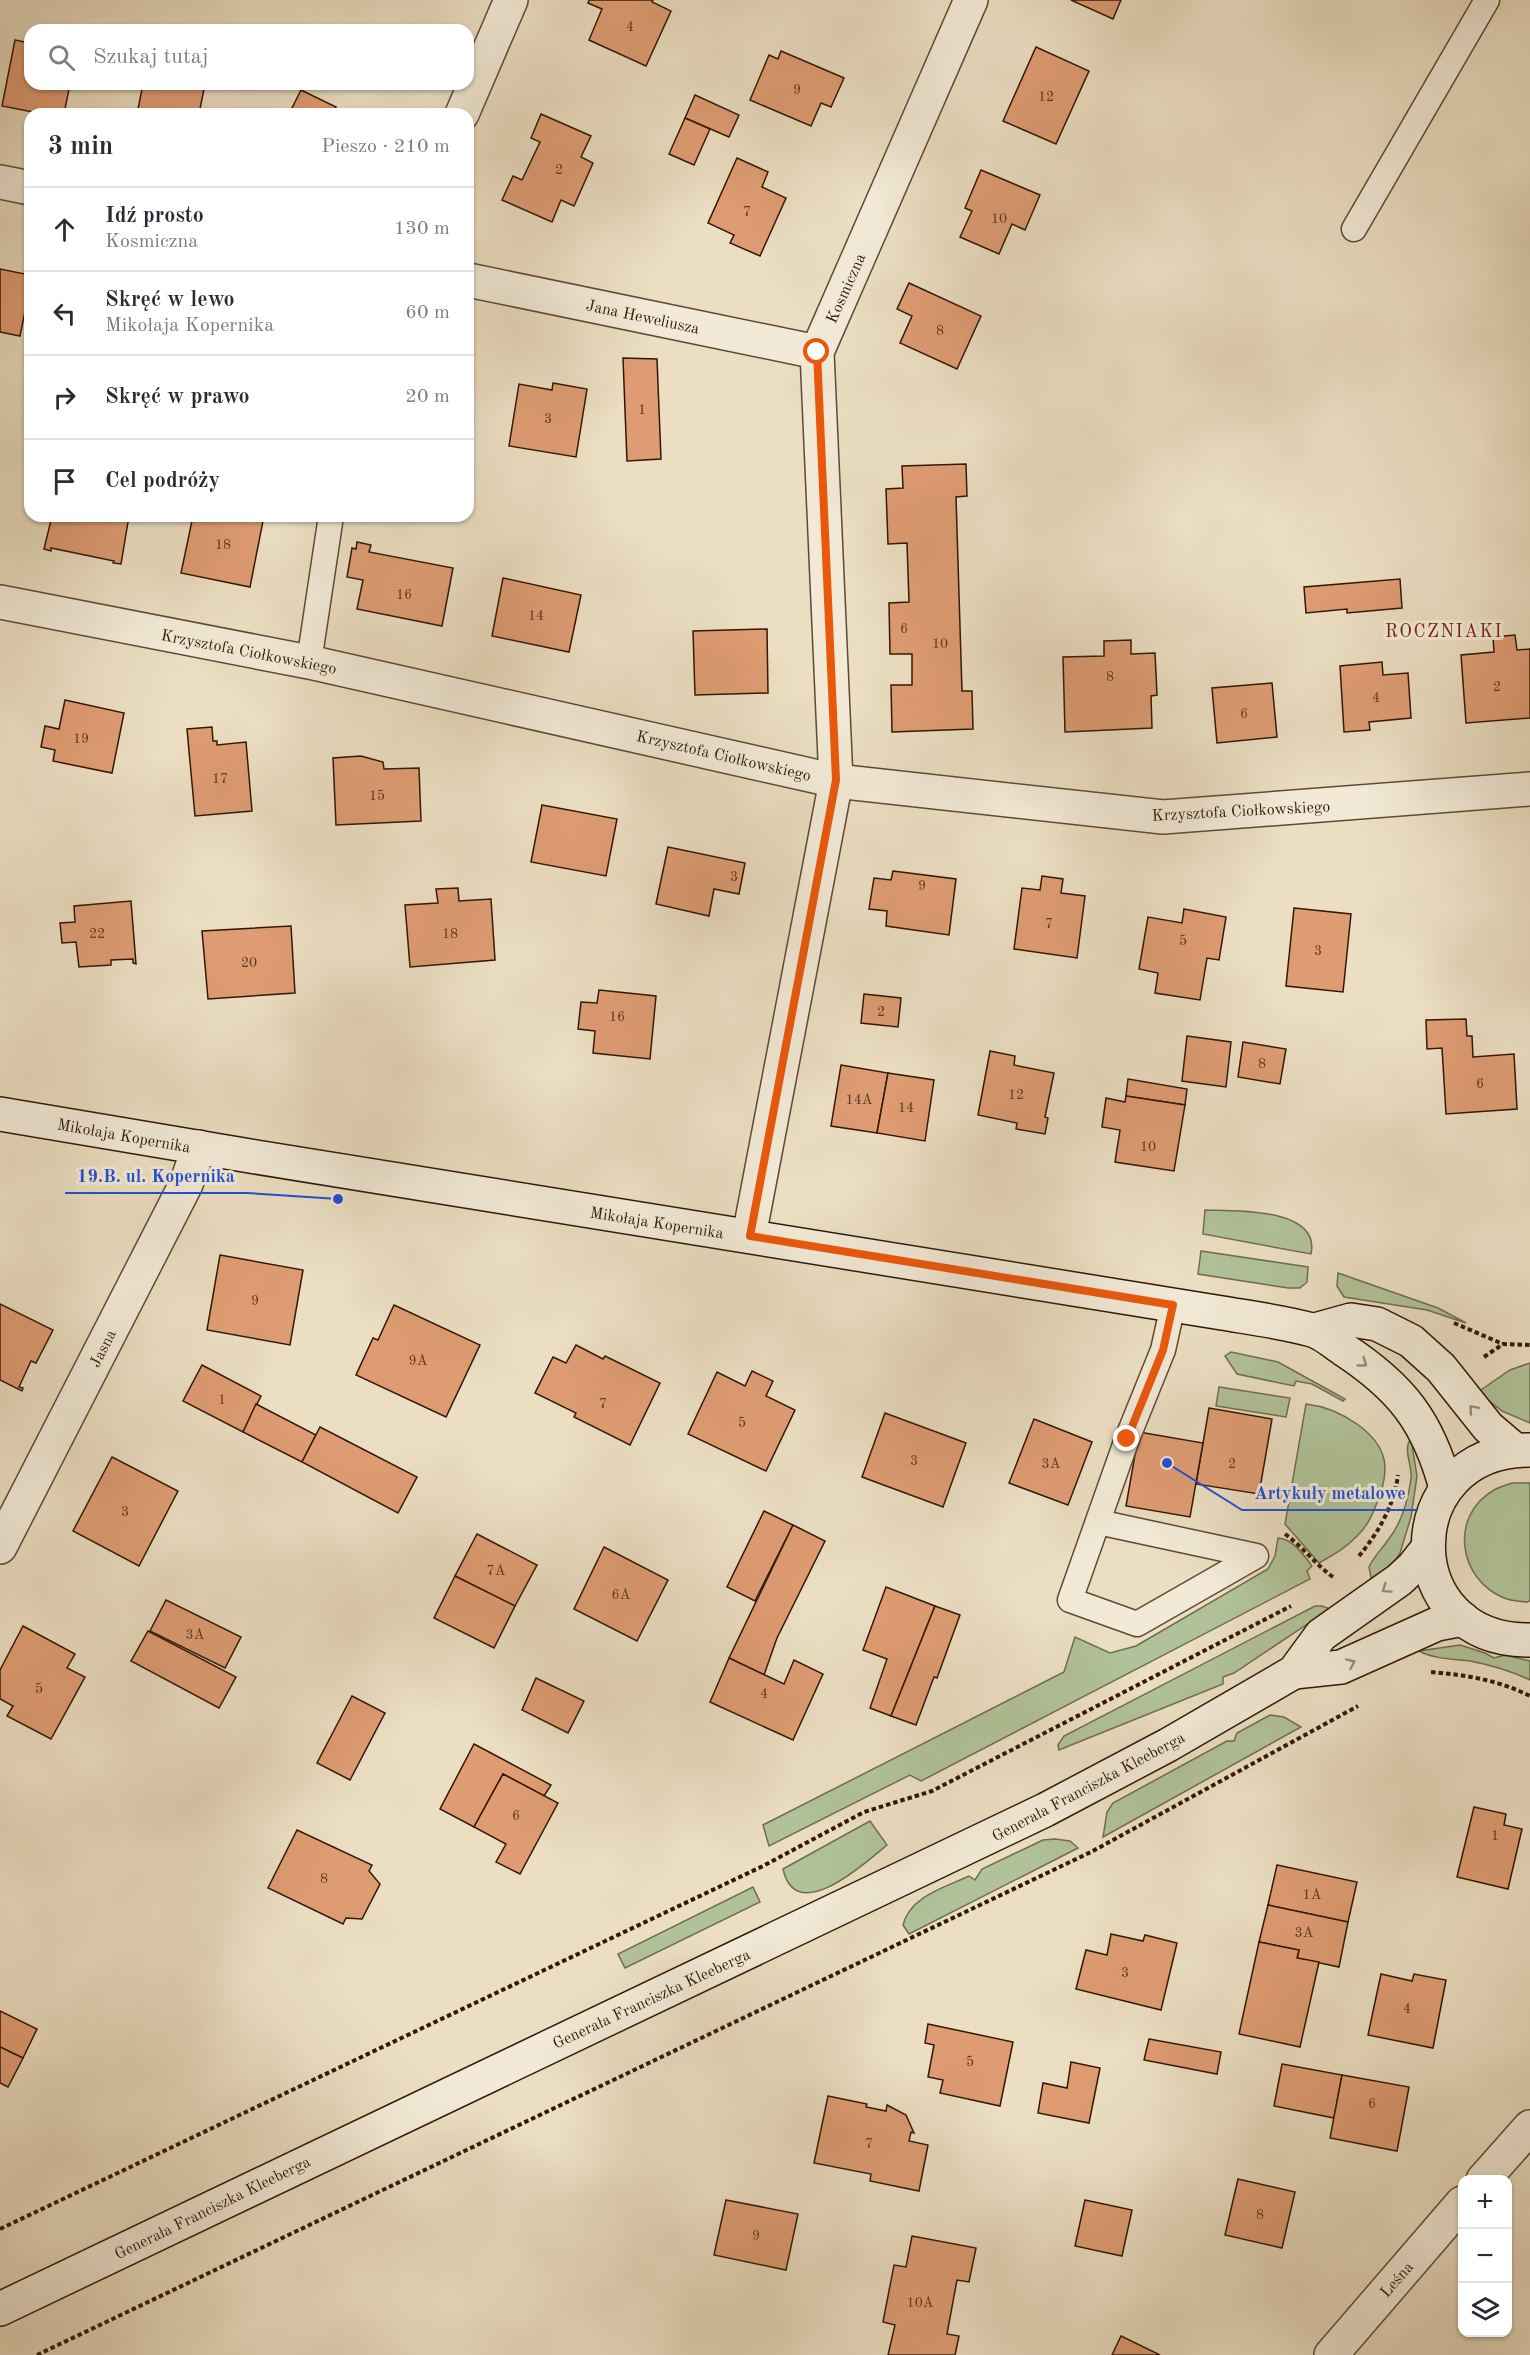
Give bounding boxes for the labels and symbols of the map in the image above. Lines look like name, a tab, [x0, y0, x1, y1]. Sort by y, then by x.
house number: 4	[626, 20, 634, 34]
house number: 9	[793, 83, 801, 97]
house number: 12	[1038, 90, 1054, 104]
house number: 2	[555, 163, 563, 177]
house number: 7	[743, 205, 751, 219]
house number: 10	[991, 212, 1007, 226]
street label: Kosmiczna	[824, 251, 869, 326]
street label: Jana Heweliusza	[584, 298, 701, 338]
house number: 8	[936, 324, 944, 338]
route start	[803, 338, 829, 364]
house number: 1	[638, 403, 646, 417]
house number: 3	[544, 412, 552, 426]
house number: 18	[215, 538, 231, 552]
house number: 16	[396, 588, 412, 602]
house number: 14	[528, 609, 544, 623]
house number: 6	[900, 622, 908, 636]
district label: ROCZNIAKI	[1385, 623, 1503, 641]
street label: Krzysztofa Ciołkowskiego	[159, 628, 338, 678]
house number: 10	[932, 637, 948, 651]
house number: 8	[1106, 670, 1114, 684]
house number: 2	[1493, 680, 1501, 694]
house number: 4	[1372, 691, 1380, 705]
house number: 6	[1240, 707, 1248, 721]
street label: Krzysztofa Ciołkowskiego	[635, 729, 812, 785]
house number: 19	[73, 732, 89, 746]
house number: 17	[212, 772, 228, 786]
house number: 15	[369, 789, 385, 803]
street label: Krzysztofa Ciołkowskiego	[1151, 799, 1331, 825]
house number: 3	[730, 870, 738, 884]
house number: 9	[918, 879, 926, 893]
house number: 7	[1045, 917, 1053, 931]
house number: 22	[89, 927, 105, 941]
house number: 18	[442, 927, 458, 941]
house number: 5	[1179, 934, 1187, 948]
house number: 3	[1314, 944, 1322, 958]
house number: 20	[241, 956, 257, 970]
house number: 2	[877, 1005, 885, 1019]
house number: 16	[609, 1010, 625, 1024]
house number: 8	[1258, 1057, 1266, 1071]
house number: 6	[1476, 1077, 1484, 1091]
house number: 12	[1008, 1088, 1024, 1102]
house number: 14A	[846, 1093, 873, 1107]
house number: 14	[898, 1101, 914, 1115]
street label: Mikołaja Kopernika	[56, 1117, 192, 1157]
house number: 10	[1140, 1140, 1156, 1154]
callout: 19.B. ul. Kopernika	[65, 1157, 247, 1193]
text: 19.B. ul. Kopernika	[77, 1168, 235, 1186]
street label: Mikołaja Kopernika	[589, 1205, 725, 1242]
house number: 9	[251, 1294, 259, 1308]
street label: Jasna	[88, 1327, 120, 1370]
house number: 9A	[409, 1354, 428, 1368]
one-way arrow	[1357, 1356, 1368, 1367]
house number: 1	[218, 1393, 226, 1407]
house number: 7	[599, 1397, 607, 1411]
one-way arrow	[1469, 1405, 1480, 1416]
house number: 5	[738, 1416, 746, 1430]
route end	[1113, 1425, 1139, 1451]
house number: 3	[910, 1454, 918, 1468]
house number: 3A	[1042, 1457, 1061, 1471]
house number: 2	[1228, 1457, 1236, 1471]
callout: Artykuły metalowe	[1242, 1474, 1418, 1510]
text: Artykuły metalowe	[1254, 1485, 1406, 1503]
house number: 3	[121, 1505, 129, 1519]
house number: 7A	[487, 1564, 506, 1578]
one-way arrow	[1382, 1582, 1393, 1593]
house number: 6A	[612, 1588, 631, 1602]
house number: 3A	[186, 1628, 205, 1642]
one-way arrow	[1345, 1658, 1356, 1670]
house number: 5	[35, 1682, 43, 1696]
house number: 4	[760, 1687, 768, 1701]
street label: Generała Franciszka Kleeberga	[990, 1730, 1188, 1845]
house number: 6	[512, 1809, 520, 1823]
house number: 1	[1491, 1829, 1499, 1843]
house number: 8	[320, 1872, 328, 1886]
house number: 1A	[1303, 1888, 1322, 1902]
house number: 3A	[1295, 1926, 1314, 1940]
street label: Generała Franciszka Kleeberga	[551, 1947, 753, 2053]
house number: 3	[1121, 1966, 1129, 1980]
house number: 4	[1403, 2002, 1411, 2016]
house number: 5	[966, 2055, 974, 2069]
house number: 6	[1368, 2097, 1376, 2111]
house number: 7	[865, 2137, 873, 2151]
street label: Generała Franciszka Kleeberga	[112, 2154, 313, 2263]
house number: 8	[1256, 2208, 1264, 2222]
house number: 9	[752, 2229, 760, 2243]
street label: Leśna	[1378, 2259, 1417, 2301]
house number: 10A	[907, 2296, 934, 2310]

